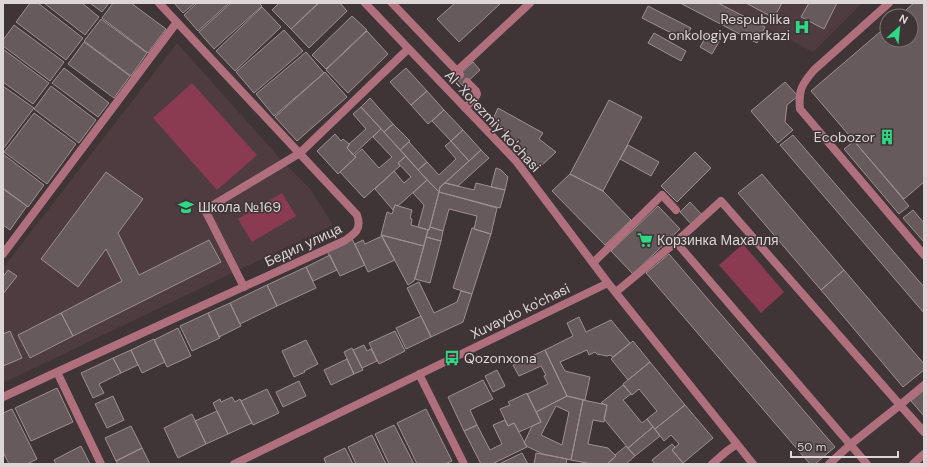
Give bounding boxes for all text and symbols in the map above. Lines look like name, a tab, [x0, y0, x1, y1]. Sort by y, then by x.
north arrow	[879, 8, 919, 48]
place label: Respublika onkologiya markazi	[668, 10, 790, 44]
text: N	[897, 11, 910, 27]
hospital icon: Respublika onkologiya markazi	[793, 18, 811, 36]
street label: Al-Xorezmiy ko'chasi	[441, 66, 545, 176]
place label: Ecobozor	[814, 128, 875, 146]
building icon: Ecobozor	[878, 128, 896, 146]
school or university icon: Школа №169	[177, 198, 195, 216]
place label: Школа №169	[198, 198, 281, 216]
street label: Бедил улица	[262, 219, 345, 271]
supermarket icon: Корзинка Махалля	[636, 231, 654, 249]
place label: Корзинка Махалля	[657, 231, 779, 249]
street label: Xuvaydo ko'chasi	[467, 279, 573, 343]
bus stop icon: Qozonxona	[443, 349, 461, 367]
place label: Qozonxona	[464, 349, 537, 367]
scale bar	[791, 433, 898, 459]
text: 50 m	[797, 439, 826, 455]

